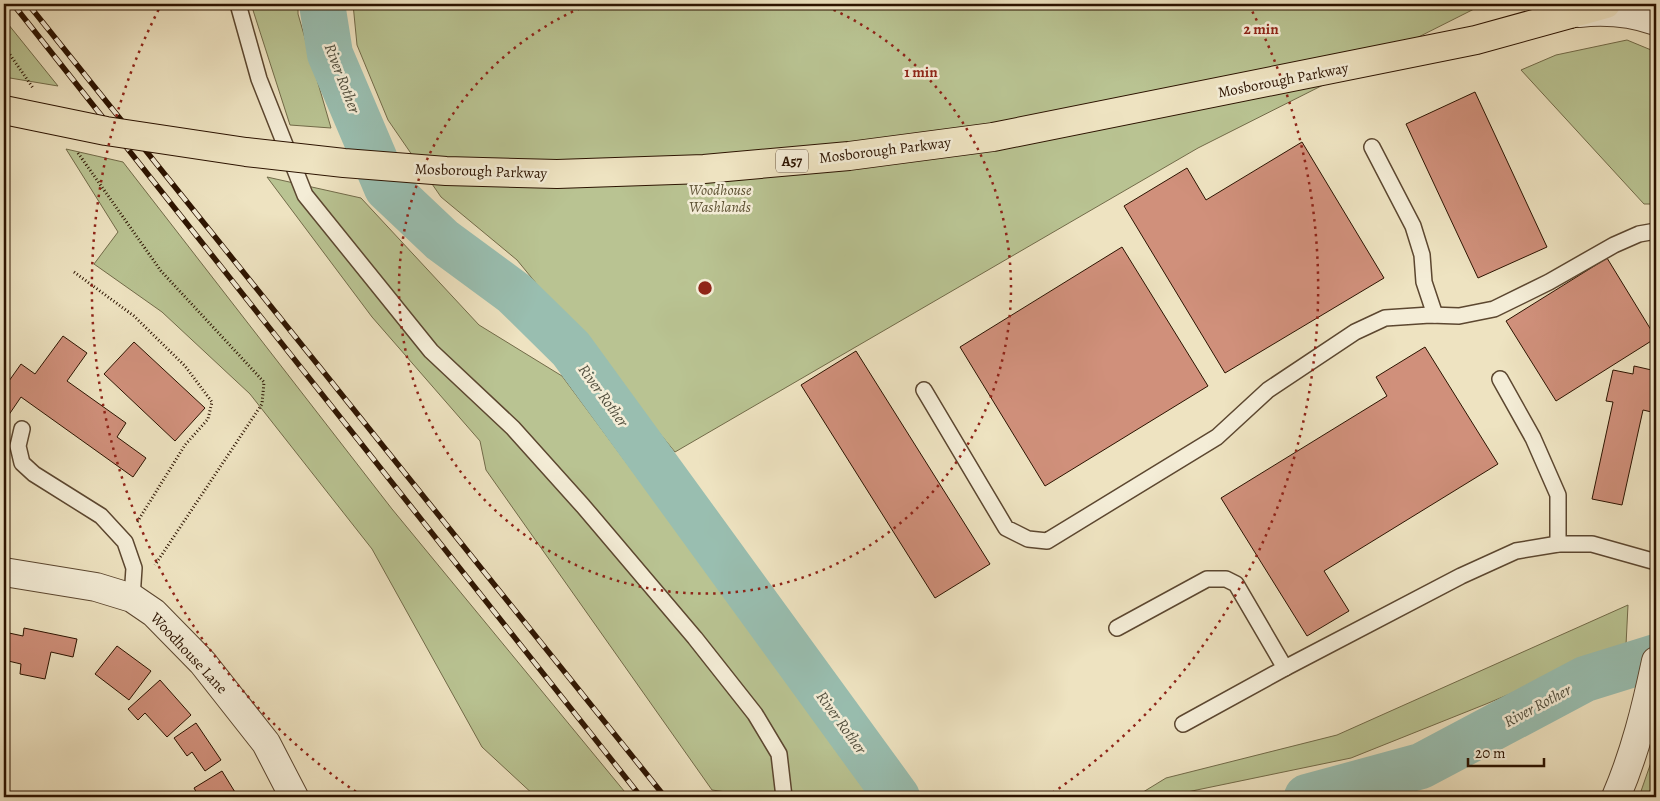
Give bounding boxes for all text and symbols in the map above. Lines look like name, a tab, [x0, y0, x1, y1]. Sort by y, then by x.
text: 2 min	[1243, 19, 1279, 39]
water label: River Rother	[319, 40, 366, 117]
street label: Mosborough Parkway	[1216, 57, 1350, 102]
text: 1 min	[904, 62, 938, 82]
street label: Mosborough Parkway	[818, 132, 952, 168]
road number: A57	[776, 150, 808, 172]
street label: Mosborough Parkway	[414, 159, 548, 183]
park label: Woodhouse Washlands	[689, 180, 752, 217]
centre of rings	[696, 279, 714, 297]
water label: River Rother	[573, 360, 634, 432]
street label: Woodhouse Lane	[145, 607, 232, 698]
water label: River Rother	[1500, 679, 1575, 733]
water label: River Rother	[811, 687, 872, 759]
scale bar	[1468, 736, 1544, 768]
text: 20 m	[1475, 743, 1506, 763]

